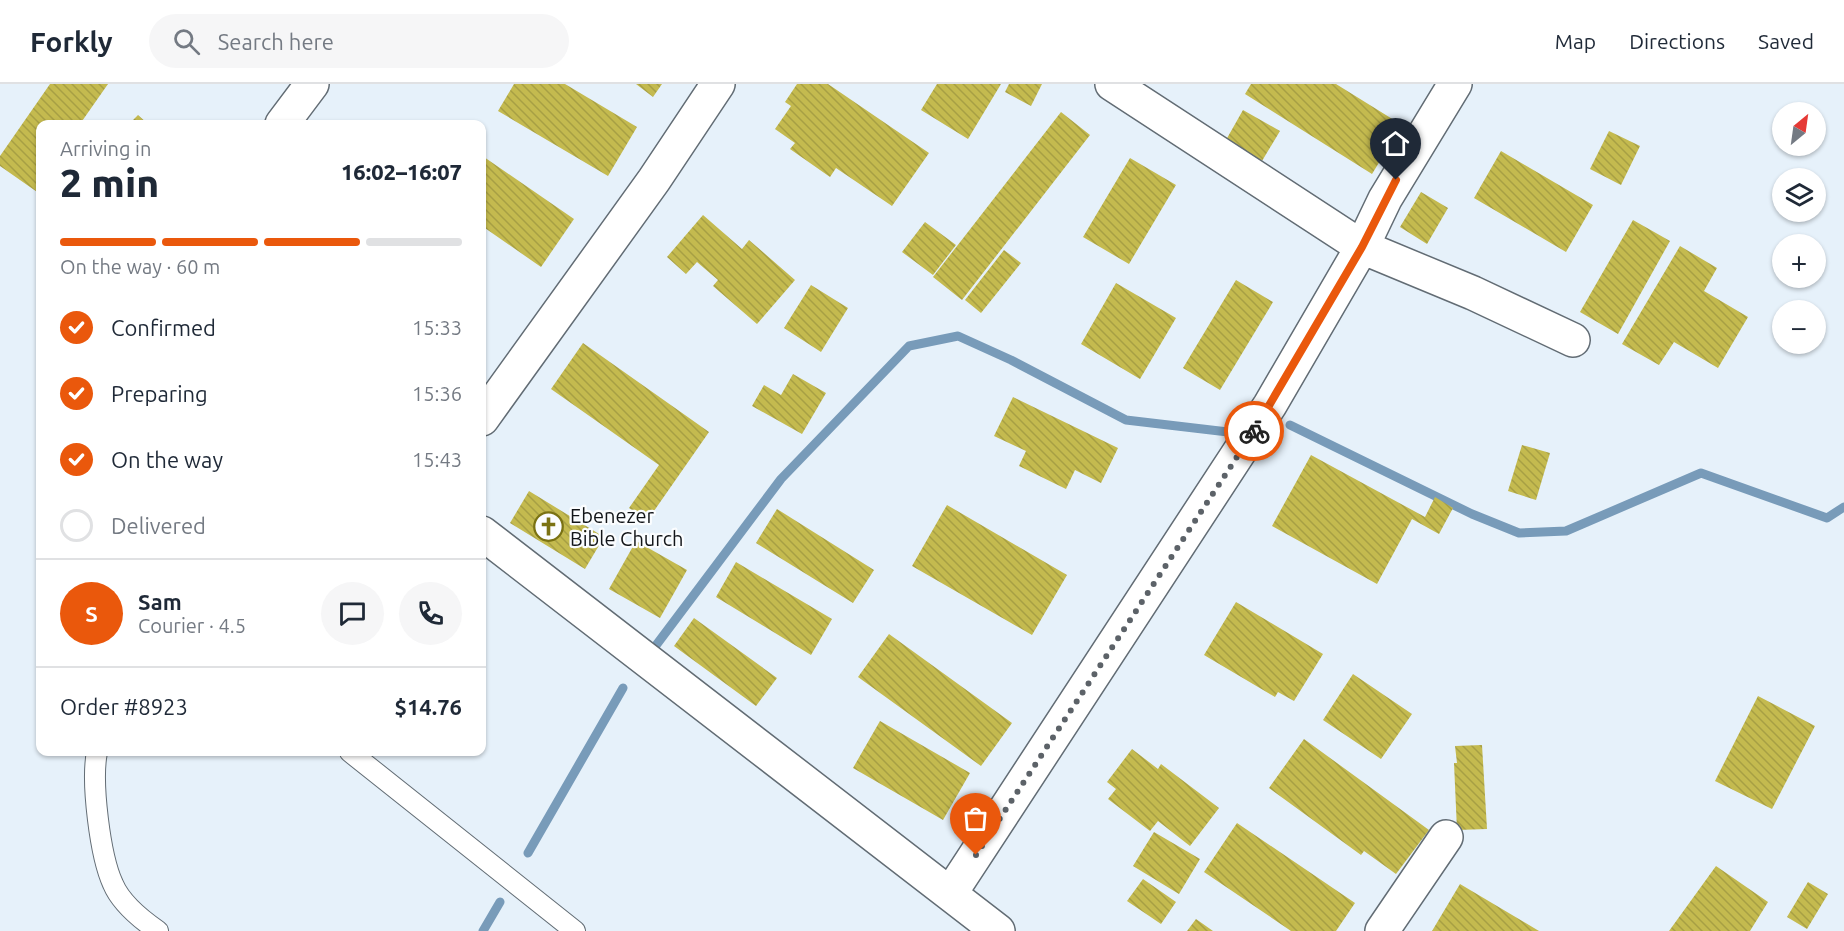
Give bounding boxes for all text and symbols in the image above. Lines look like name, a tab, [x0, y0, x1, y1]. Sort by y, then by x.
search box	[149, 14, 569, 68]
icon: search	[170, 25, 203, 58]
text: Forkly	[30, 26, 113, 57]
text: Search here	[218, 29, 334, 54]
text: Map	[1555, 29, 1596, 53]
text: Directions	[1629, 29, 1725, 53]
text: Saved	[1758, 29, 1814, 53]
north arrow	[1772, 102, 1826, 156]
map controls	[1772, 102, 1826, 354]
pin	[1370, 118, 1421, 180]
icon: home	[1379, 127, 1412, 160]
text: Arriving in	[60, 137, 151, 160]
text: 16:02–16:07	[341, 159, 462, 184]
text: 2 min	[60, 161, 159, 204]
button: layers	[1772, 168, 1826, 222]
button: +	[1772, 234, 1826, 288]
text: On the way · 60 m	[60, 255, 220, 278]
button: −	[1772, 300, 1826, 354]
icon: check	[60, 311, 93, 344]
text: Confirmed	[111, 315, 216, 340]
text: 15:33	[412, 316, 462, 339]
icon: check	[60, 377, 93, 410]
text: Preparing	[111, 381, 208, 406]
text: 15:36	[412, 382, 462, 405]
courier	[1224, 401, 1284, 461]
icon: bike	[1238, 415, 1271, 448]
icon: check	[60, 443, 93, 476]
text: On the way	[111, 447, 223, 472]
text: 15:43	[412, 448, 462, 471]
place label: Ebenezer Bible Church	[570, 504, 684, 550]
church icon: Ebenezer Bible Church	[533, 511, 565, 543]
text: Delivered	[111, 513, 206, 538]
button: chat	[321, 582, 384, 645]
button: phone	[399, 582, 462, 645]
text: Sam	[138, 589, 182, 614]
text: S	[85, 601, 98, 626]
text: Courier · 4.5	[138, 614, 246, 637]
text: Order #8923	[60, 694, 188, 719]
text: $14.76	[395, 694, 462, 719]
pin	[950, 793, 1001, 855]
icon: bag	[959, 802, 992, 835]

